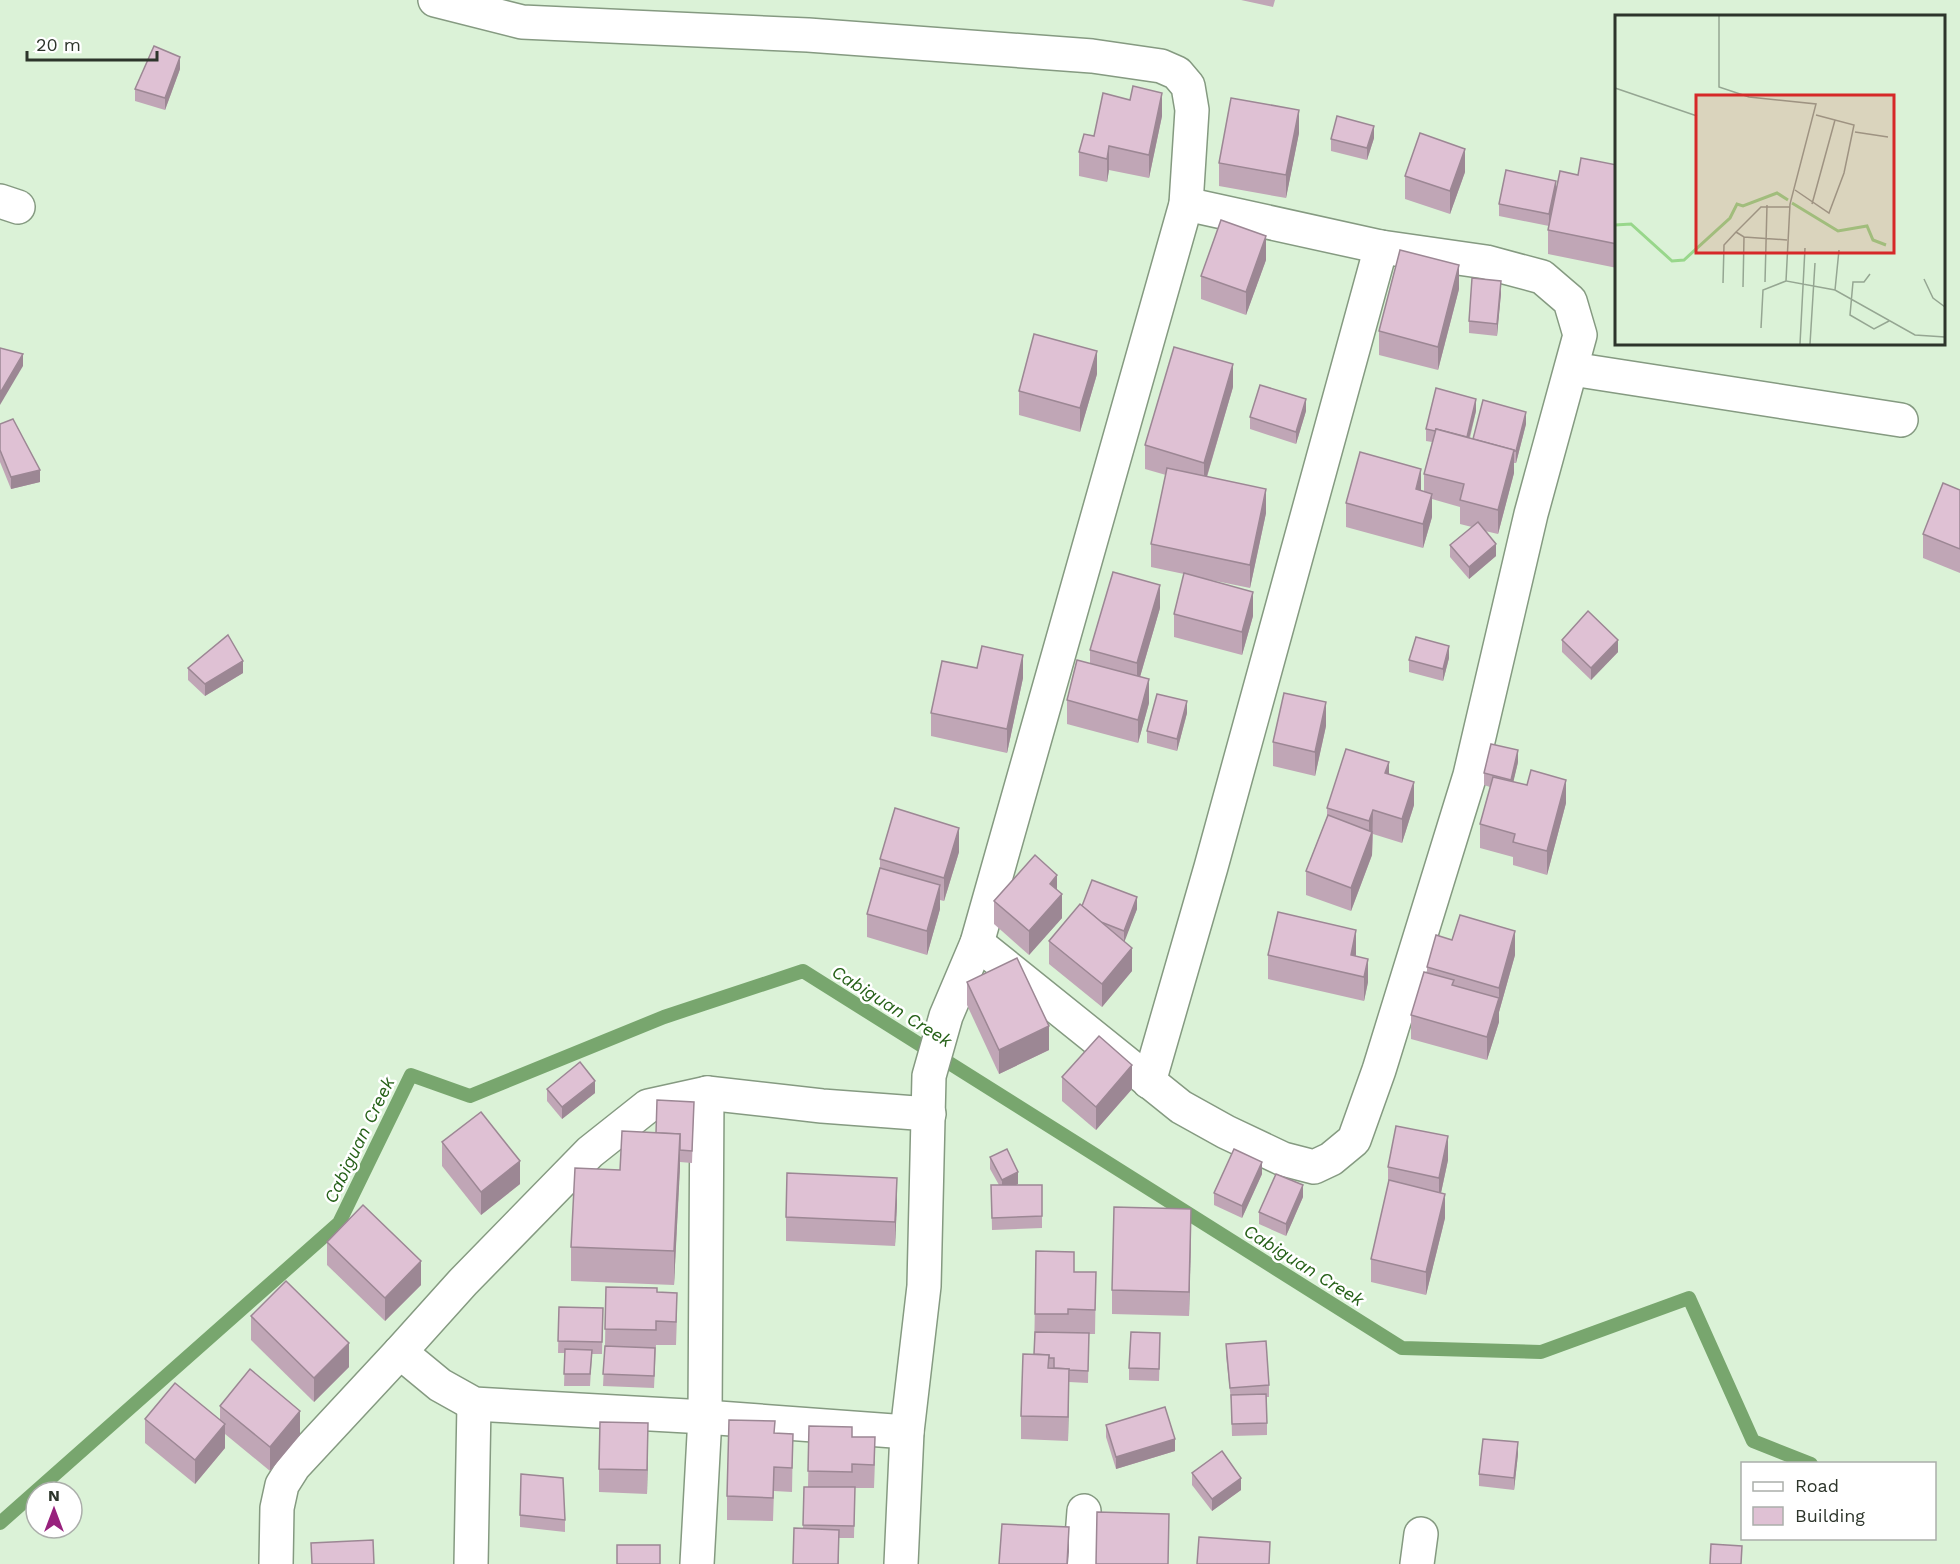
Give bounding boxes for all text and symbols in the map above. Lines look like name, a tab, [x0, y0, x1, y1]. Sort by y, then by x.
inset map	[1615, 15, 1945, 345]
scale bar	[27, 24, 158, 62]
text: 20 m	[36, 34, 81, 55]
water label: Cabiguan Creek	[828, 961, 957, 1052]
water label: Cabiguan Creek	[319, 1072, 399, 1207]
water label: Cabiguan Creek	[1240, 1220, 1369, 1311]
legend	[1741, 1462, 1936, 1540]
text: Road	[1795, 1475, 1839, 1496]
north arrow	[24, 1480, 84, 1540]
text: N	[48, 1486, 60, 1505]
text: Building	[1795, 1505, 1865, 1526]

